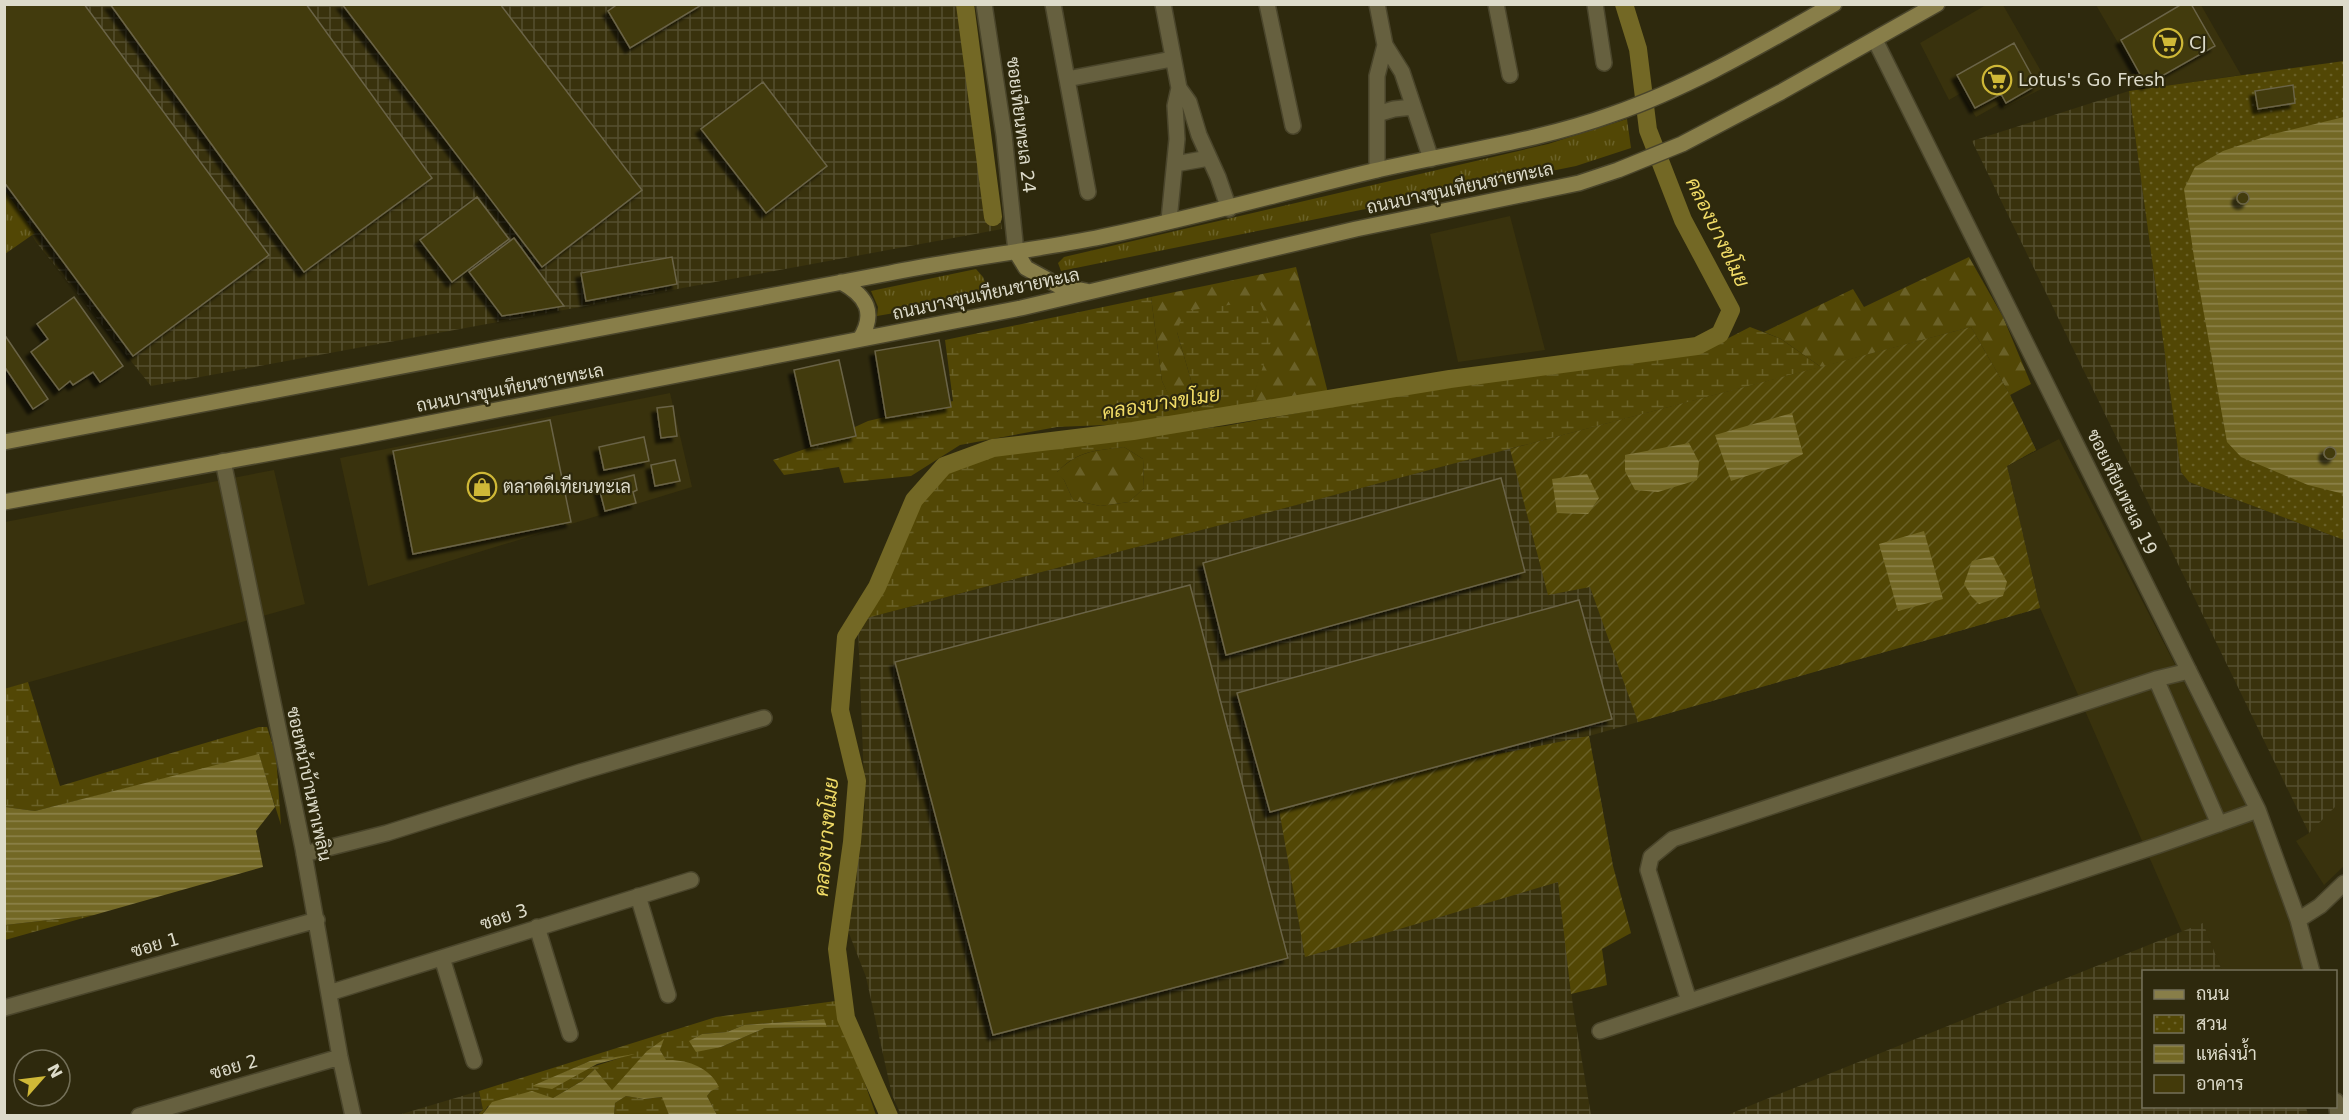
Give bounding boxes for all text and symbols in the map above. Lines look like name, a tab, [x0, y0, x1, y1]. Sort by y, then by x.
supermarket icon: CJ	[2152, 27, 2184, 59]
place label: CJ	[2189, 32, 2207, 53]
street label: ซอยเทียนทะเล 24	[1003, 55, 1042, 194]
supermarket icon: Lotus's Go Fresh	[1981, 64, 2013, 96]
place label: Lotus's Go Fresh	[2018, 69, 2165, 90]
street label: ถนนบางขุนเทียนชายทะเล	[1364, 155, 1556, 220]
water label: คลองบางขโมย	[1681, 173, 1756, 291]
street label: ถนนบางขุนเทียนชายทะเล	[890, 261, 1082, 326]
street label: ถนนบางขุนเทียนชายทะเล	[414, 357, 606, 418]
water label: คลองบางขโมย	[1100, 381, 1222, 424]
street label: ซอยเทียนทะเล 19	[2083, 425, 2164, 558]
shop icon: ตลาดดีเทียนทะเล	[466, 471, 498, 503]
place label: ตลาดดีเทียนทะเล	[503, 474, 631, 497]
street label: ซอยหน้าบ้านพาเพลิน	[283, 704, 337, 863]
water label: คลองบางขโมย	[808, 776, 843, 897]
street label: ซอย 3	[477, 899, 530, 934]
street label: ซอย 1	[128, 928, 181, 961]
legend	[2142, 970, 2337, 1108]
text: ถนน	[2196, 983, 2229, 1004]
text: สวน	[2196, 1013, 2227, 1034]
text: แหล่งน้ำ	[2196, 1038, 2257, 1064]
north arrow	[12, 1048, 72, 1108]
street label: ซอย 2	[207, 1050, 260, 1083]
text: N	[43, 1061, 66, 1082]
text: อาคาร	[2196, 1073, 2244, 1094]

